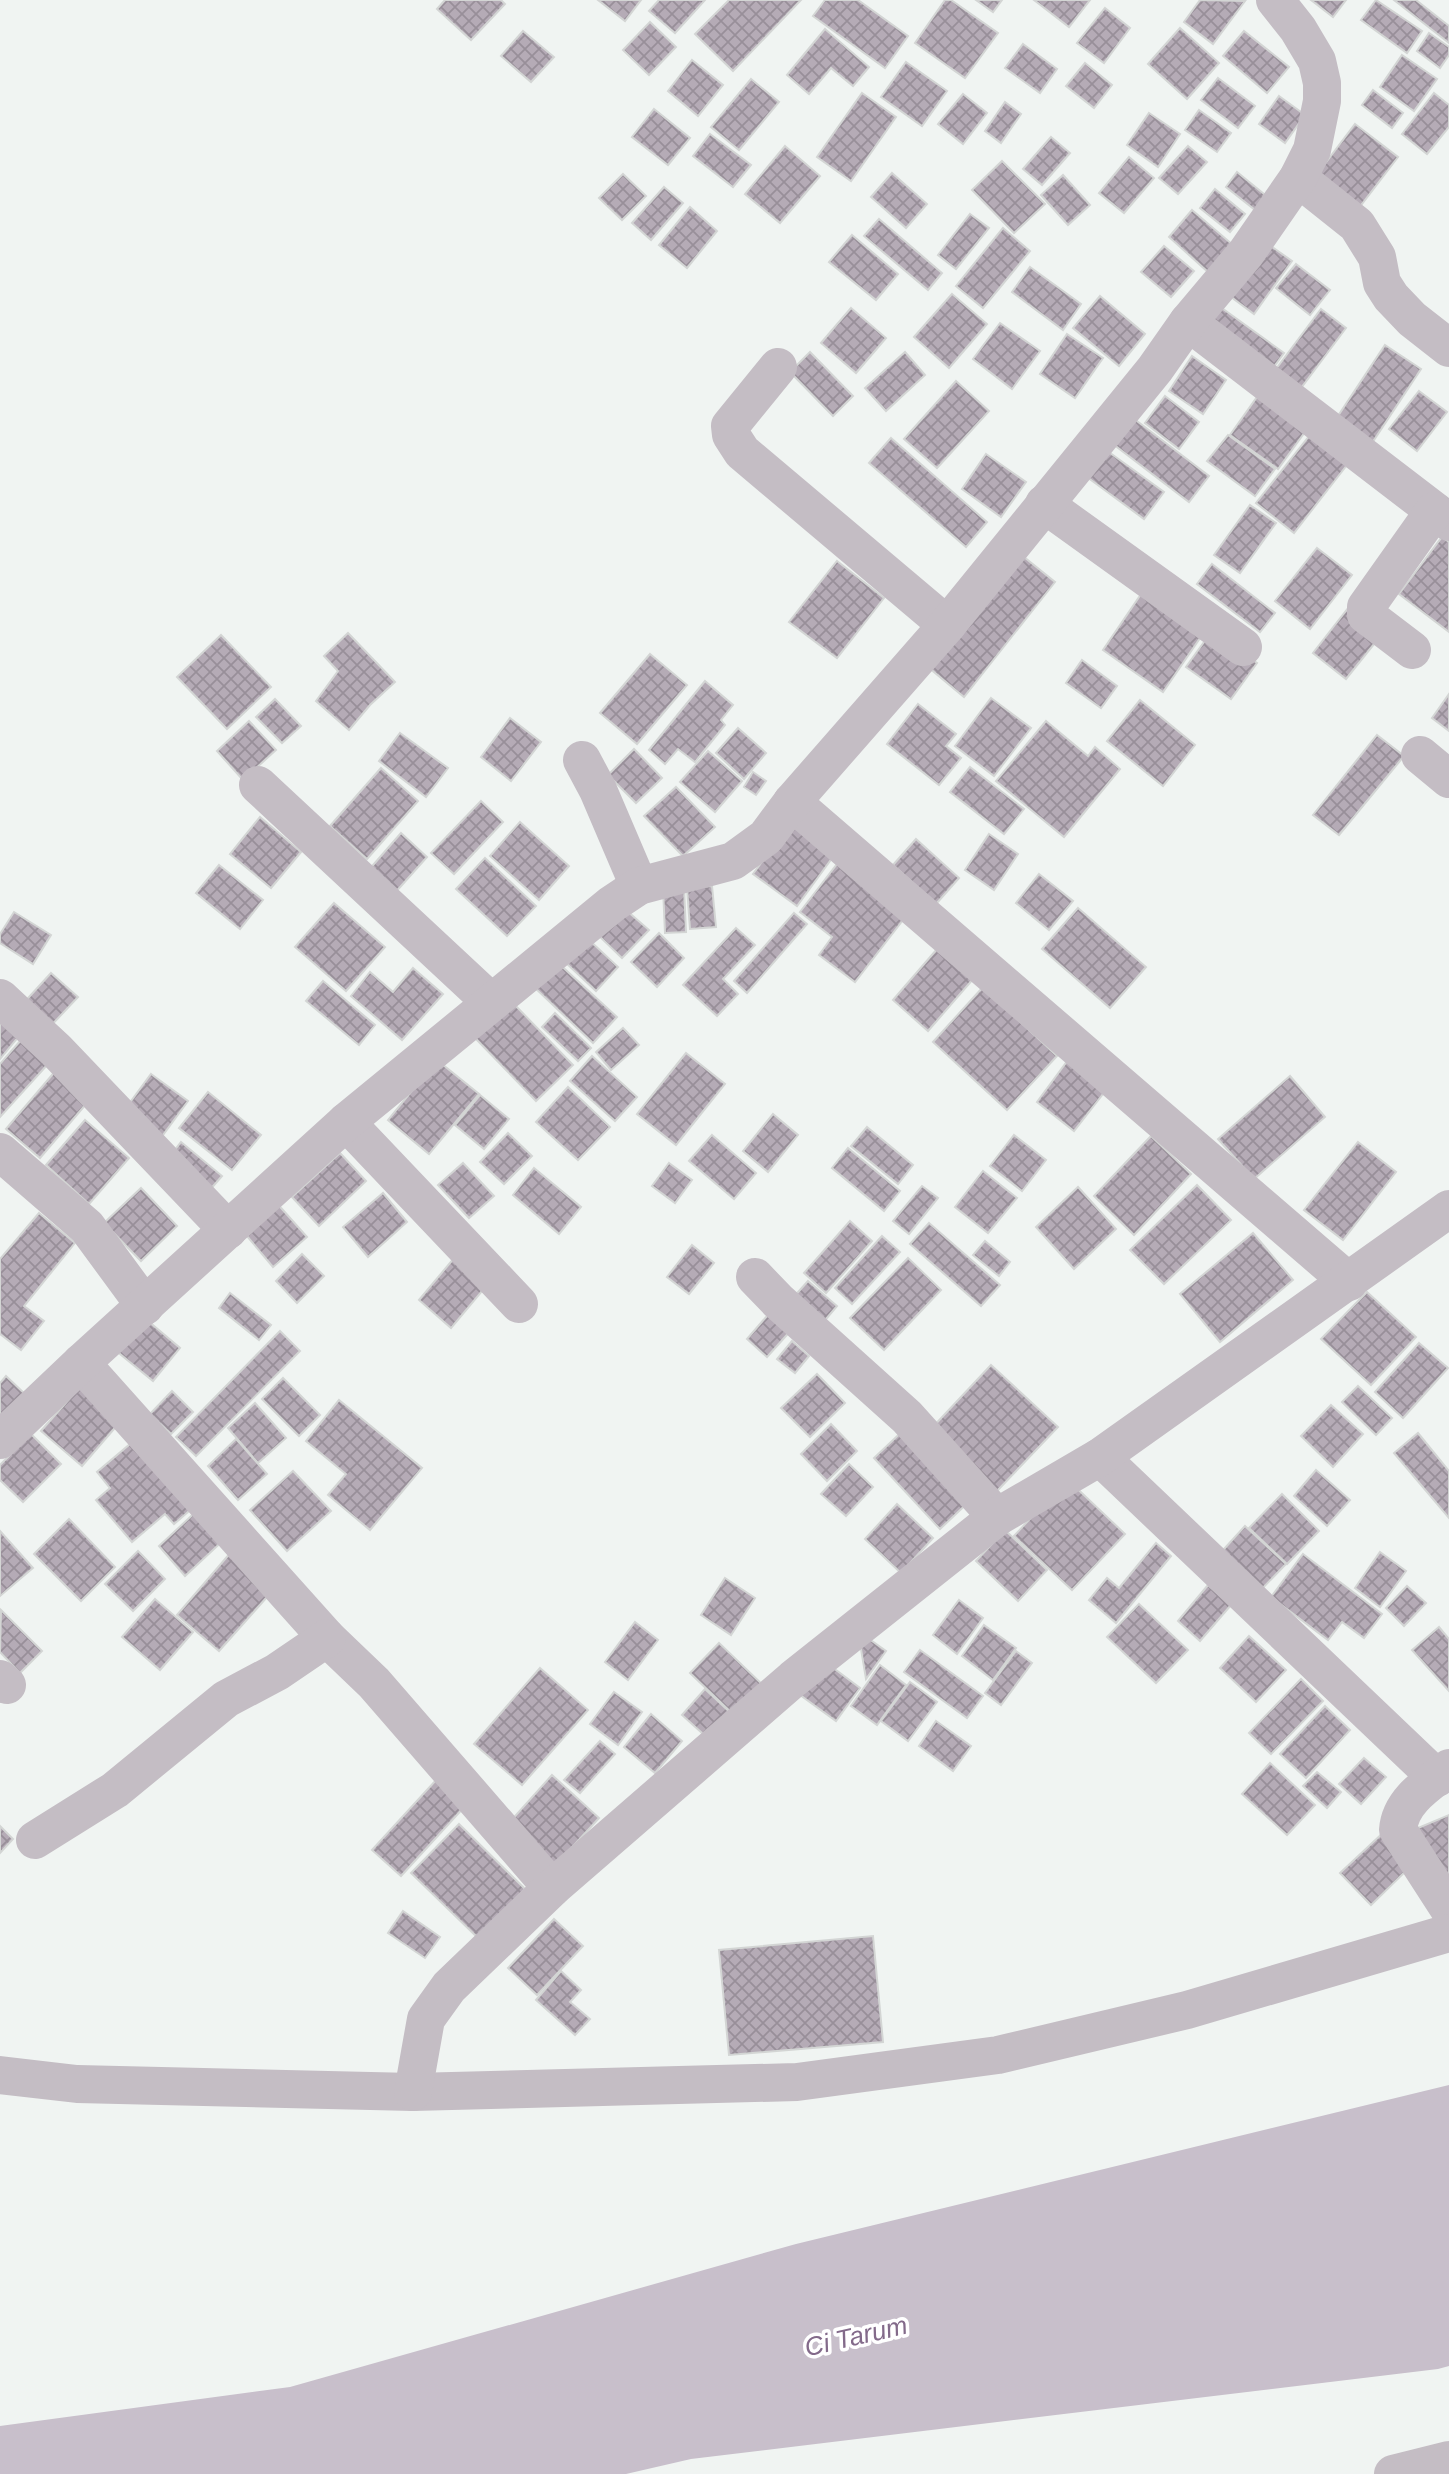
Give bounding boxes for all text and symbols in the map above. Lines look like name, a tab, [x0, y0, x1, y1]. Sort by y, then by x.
water label: Ci Tarum	[802, 2310, 910, 2362]

